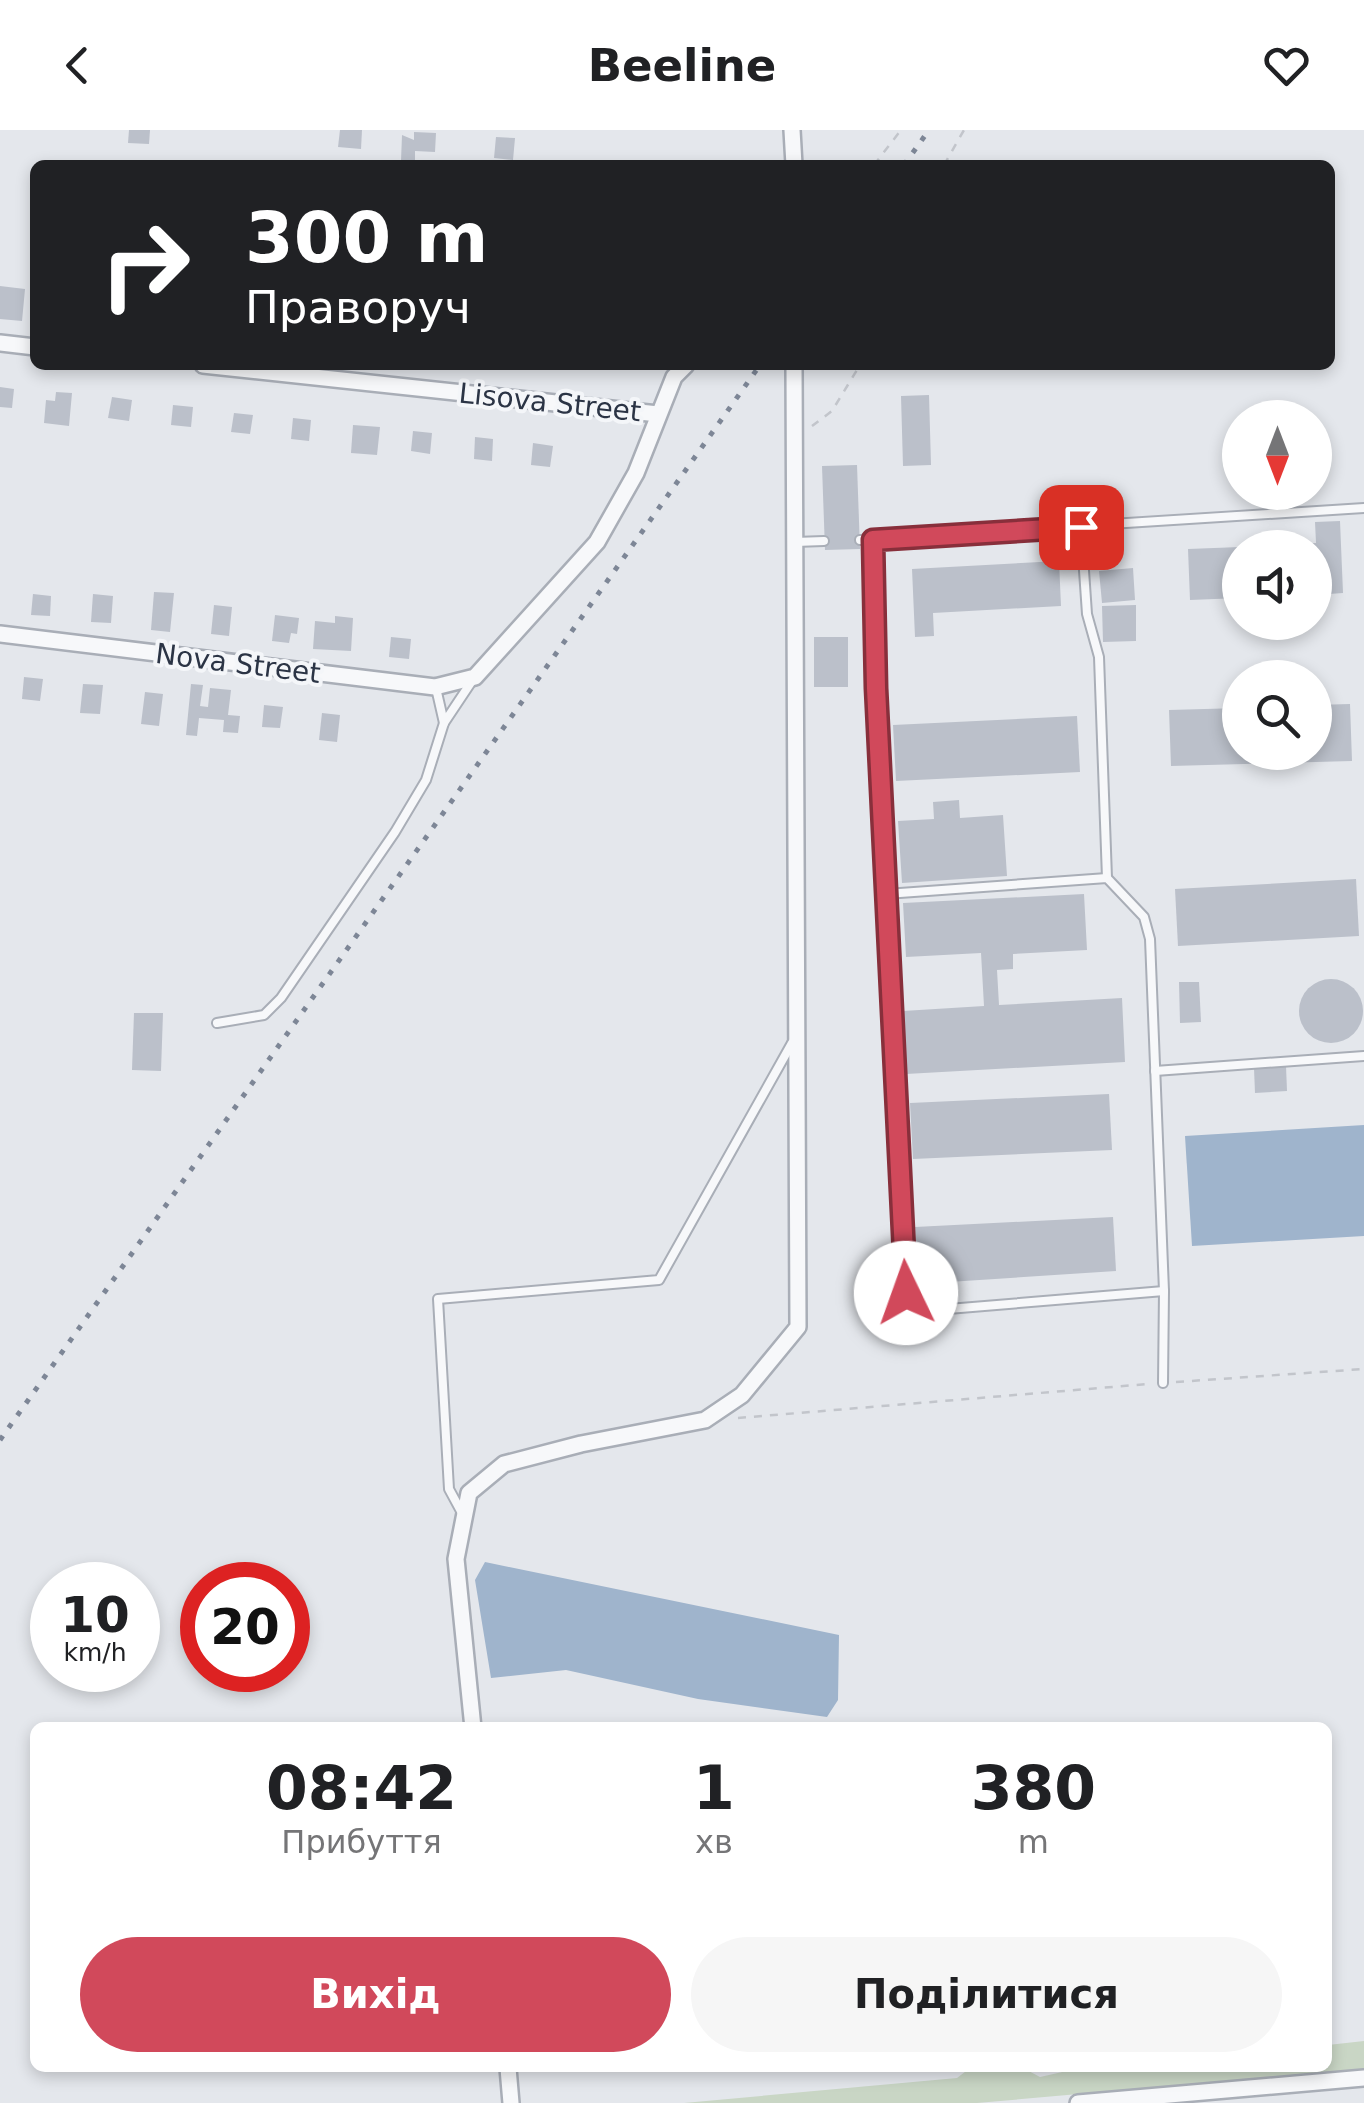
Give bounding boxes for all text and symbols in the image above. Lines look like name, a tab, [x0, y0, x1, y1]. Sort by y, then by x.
icon: back	[50, 38, 105, 93]
icon: heart	[1259, 38, 1314, 93]
text: Beeline	[588, 39, 776, 92]
text: 300 m	[245, 197, 488, 279]
icon: right	[80, 200, 210, 330]
text: Праворуч	[245, 281, 471, 334]
street label: Lisova Street	[457, 377, 643, 428]
north arrow	[1222, 400, 1332, 510]
map controls	[1222, 400, 1332, 770]
pin	[1039, 485, 1124, 570]
icon: arrive	[1054, 500, 1109, 555]
button: sound	[1222, 530, 1332, 640]
street label: Nova Street	[154, 637, 322, 690]
button: search	[1222, 660, 1332, 770]
position arrow	[854, 1241, 958, 1345]
speed limit sign: 20	[180, 1562, 310, 1692]
text: 10	[60, 1586, 130, 1644]
text: km/h	[63, 1638, 127, 1667]
text: 08:42	[266, 1753, 457, 1823]
text: 1	[693, 1753, 735, 1823]
text: 380	[971, 1753, 1096, 1823]
text: Прибуття	[281, 1823, 442, 1861]
text: хв	[695, 1823, 733, 1861]
text: m	[1018, 1823, 1049, 1861]
button: Вихід	[80, 1937, 671, 2052]
button: Поділитися	[691, 1937, 1282, 2052]

